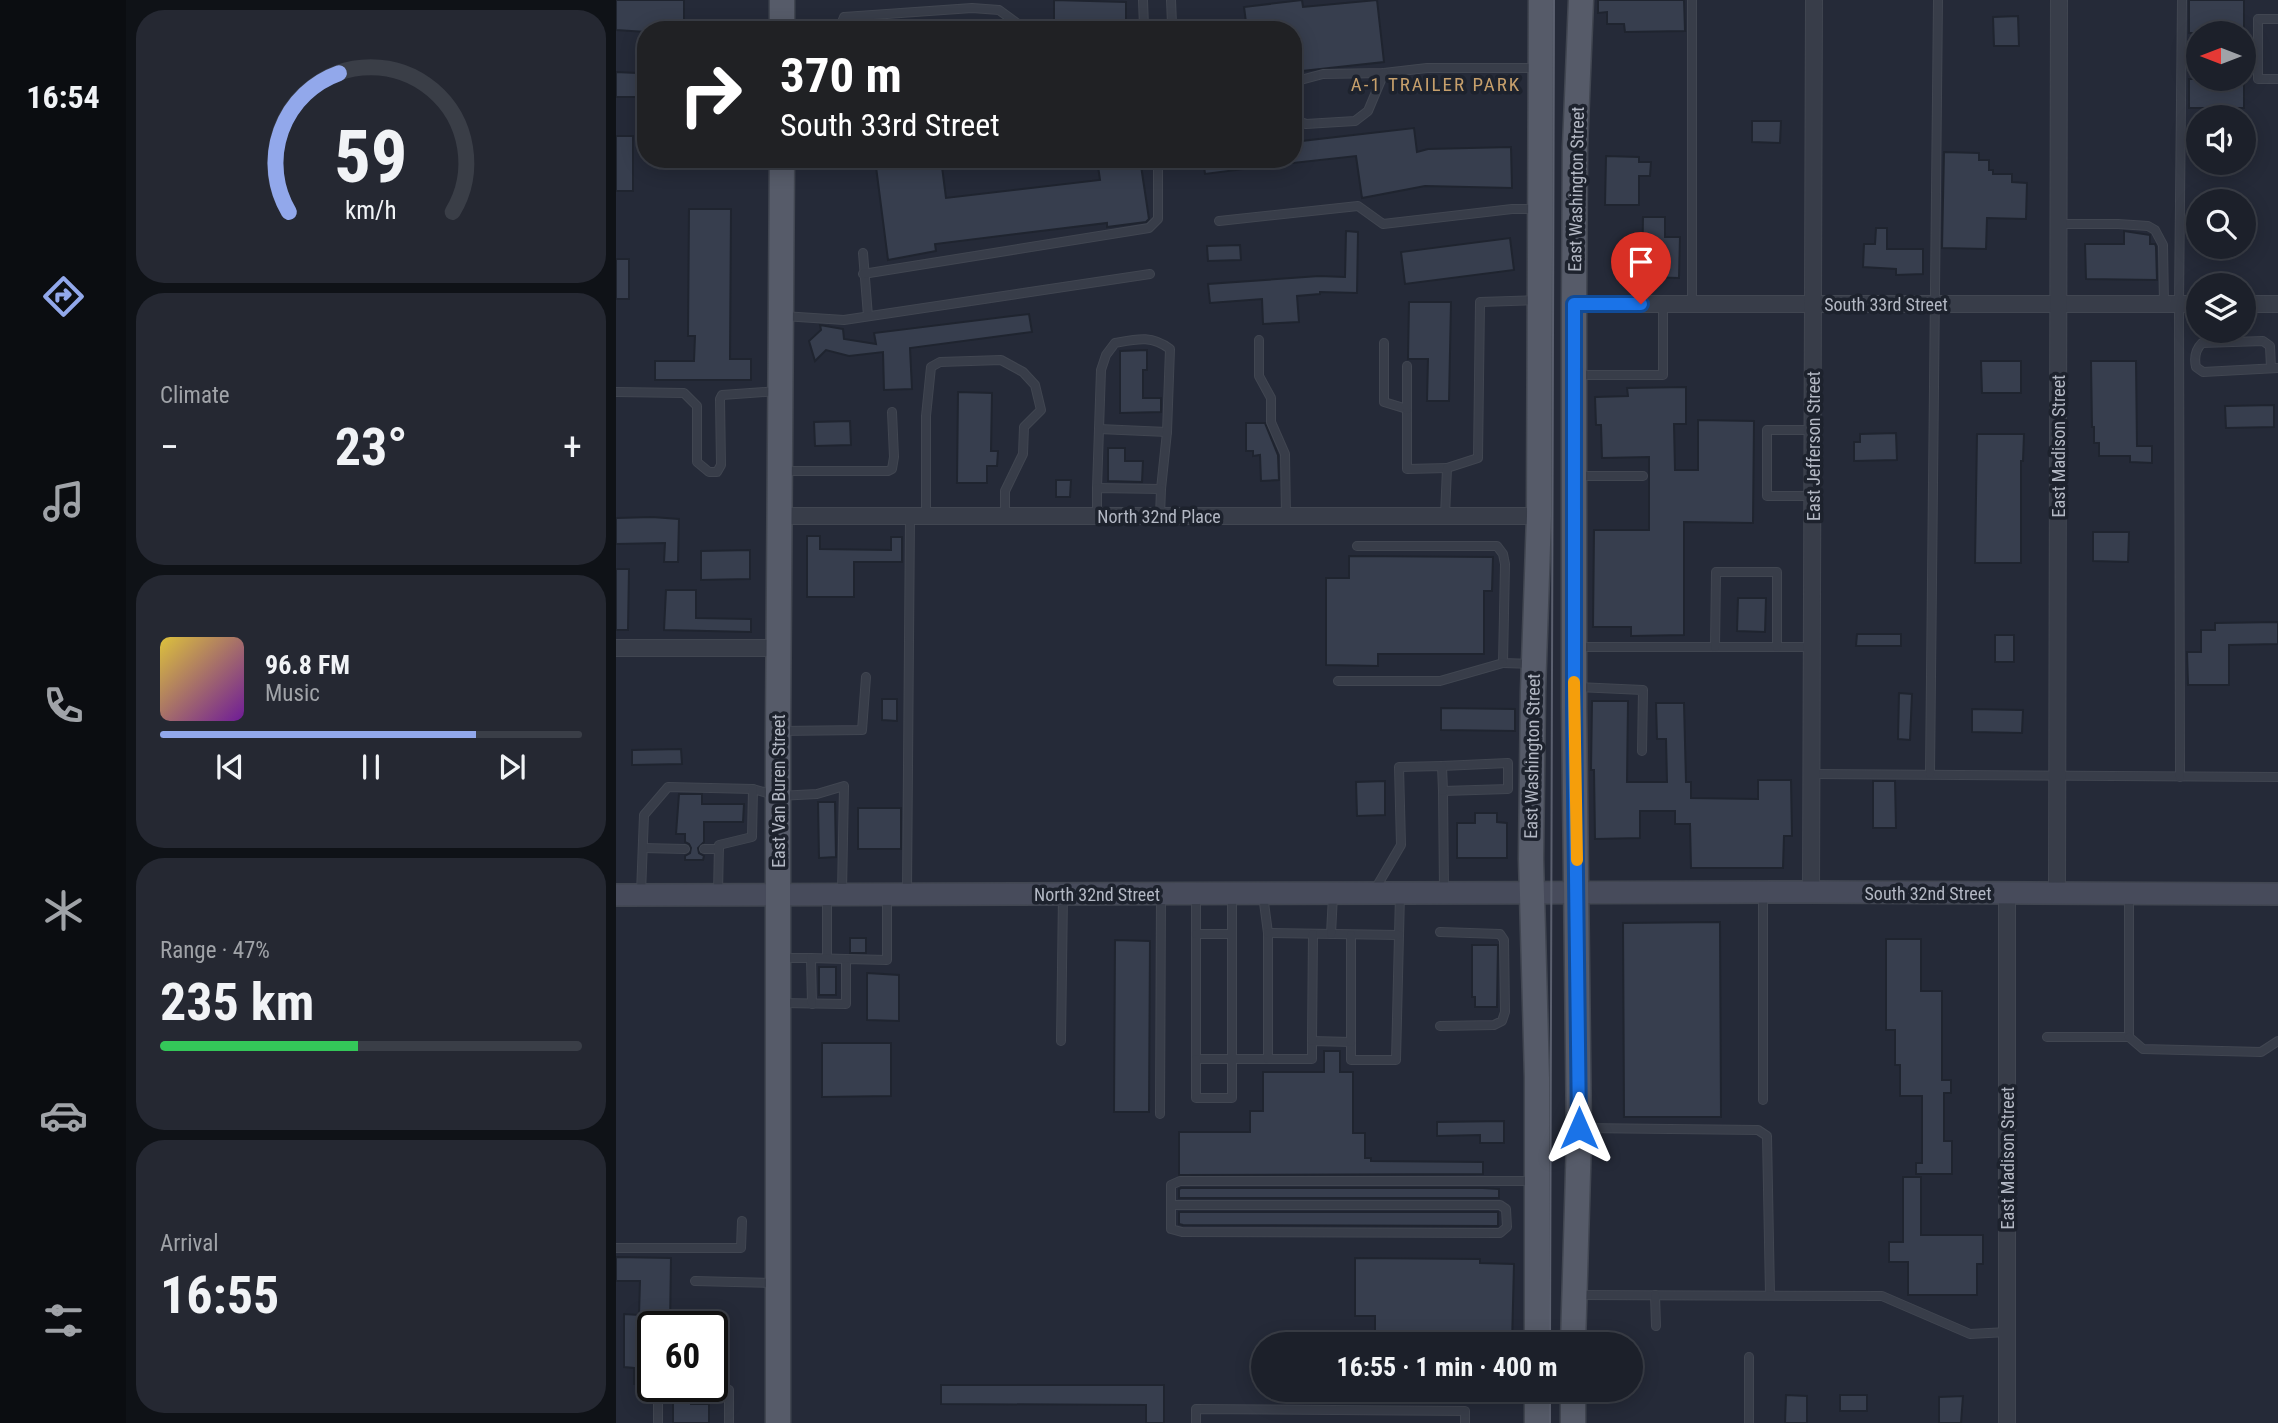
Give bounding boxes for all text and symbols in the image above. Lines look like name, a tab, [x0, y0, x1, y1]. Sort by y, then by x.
north arrow	[2186, 21, 2256, 91]
map controls	[2186, 21, 2256, 343]
text: 370 m	[780, 47, 902, 104]
icon: right	[665, 49, 756, 140]
district label: A-1 TRAILER PARK	[1351, 73, 1521, 96]
text: 16:54	[26, 78, 100, 116]
button: sound	[2186, 105, 2256, 175]
text: South 33rd Street	[780, 106, 1000, 144]
street label: East Washington Street	[1564, 106, 1588, 272]
text: 59	[334, 115, 408, 201]
button: search	[2186, 189, 2256, 259]
text: km/h	[345, 196, 397, 225]
pin	[1611, 232, 1671, 304]
icon: arrive	[1622, 243, 1660, 281]
icon: directions	[39, 272, 88, 321]
button: layers	[2186, 273, 2256, 343]
street label: South 33rd Street	[1824, 294, 1948, 315]
street label: East Jefferson Street	[1803, 371, 1824, 521]
street label: East Madison Street	[2048, 375, 2069, 517]
text: Climate	[160, 382, 230, 409]
text: 23°	[335, 417, 407, 478]
text: −	[160, 425, 179, 469]
text: +	[563, 425, 582, 469]
icon: music	[39, 477, 88, 526]
street label: North 32nd Place	[1097, 506, 1221, 527]
text: 96.8 FM	[265, 650, 350, 680]
street label: East Washington Street	[1520, 673, 1544, 839]
text: Music	[265, 680, 320, 707]
icon: phone	[39, 681, 88, 730]
street label: East Van Buren Street	[768, 714, 789, 868]
icon: previous	[211, 748, 249, 786]
icon: pause	[352, 748, 390, 786]
icon: next	[493, 748, 531, 786]
street label: South 32nd Street	[1865, 883, 1991, 904]
street label: North 32nd Street	[1034, 884, 1160, 905]
icon: climate	[39, 886, 88, 935]
text: Range · 47%	[160, 937, 270, 964]
text: 235 km	[160, 972, 314, 1033]
street label: East Madison Street	[1997, 1087, 2018, 1229]
icon: car	[39, 1091, 88, 1140]
position arrow	[1542, 1091, 1616, 1165]
text: Arrival	[160, 1230, 219, 1257]
text: 16:55	[160, 1265, 279, 1326]
icon: filters	[39, 1296, 88, 1345]
speed limit sign: 60	[637, 1311, 728, 1402]
text: 16:55 · 1 min · 400 m	[1337, 1352, 1557, 1382]

